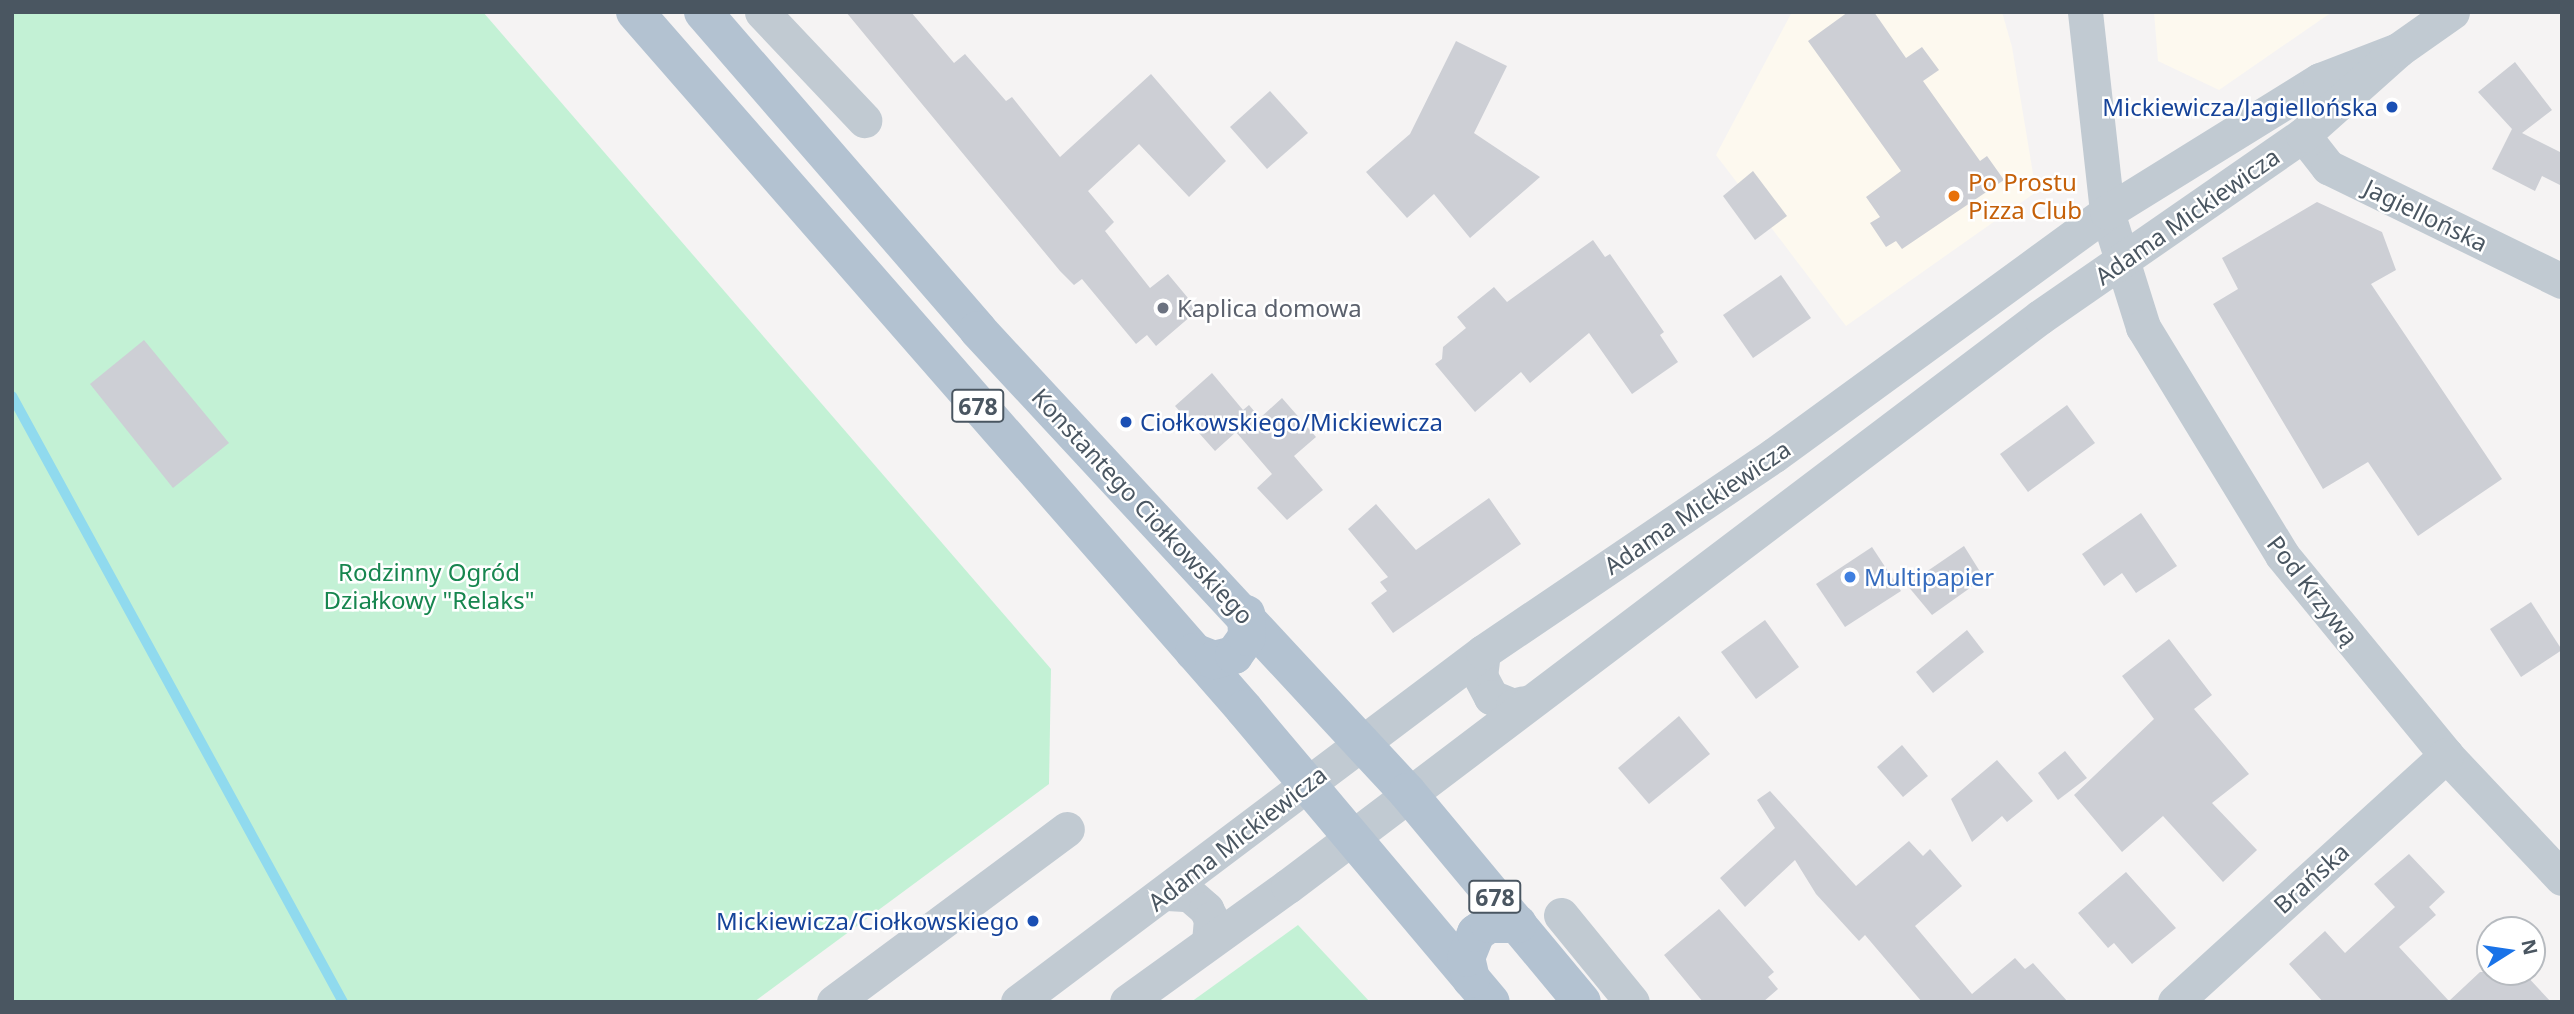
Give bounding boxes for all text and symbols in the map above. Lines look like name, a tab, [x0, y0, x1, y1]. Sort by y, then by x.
place label: Mickiewicza/Jagiellońska	[2102, 93, 2378, 121]
marker: Mickiewicza/Jagiellońska	[2384, 99, 2400, 115]
street label: Adama Mickiewicza	[2089, 142, 2285, 290]
place label: Po Prostu Pizza Club	[1968, 168, 2082, 224]
street label: Jagiellońska	[2359, 173, 2493, 257]
marker: Po Prostu Pizza Club	[1946, 188, 1962, 204]
place label: Kaplica domowa	[1177, 294, 1362, 322]
marker: Kaplica domowa	[1155, 300, 1171, 316]
street label: Konstantego Ciołkowskiego	[1026, 382, 1260, 630]
road number: 678	[950, 386, 1006, 426]
place label: Ciołkowskiego/Mickiewicza	[1140, 408, 1443, 436]
marker: Ciołkowskiego/Mickiewicza	[1118, 414, 1134, 430]
street label: Adama Mickiewicza	[1598, 434, 1796, 580]
street label: Pod Krzywą	[2261, 530, 2365, 650]
park label: Rodzinny Ogród Działkowy "Relaks"	[324, 558, 534, 614]
place label: Multipapier	[1864, 563, 1994, 591]
marker: Multipapier	[1842, 569, 1858, 585]
street label: Adama Mickiewicza	[1142, 759, 1332, 917]
street label: Brańska	[2268, 837, 2354, 919]
road number: 678	[1467, 877, 1523, 916]
place label: Mickiewicza/Ciołkowskiego	[716, 907, 1019, 935]
marker: Mickiewicza/Ciołkowskiego	[1025, 913, 1041, 929]
north arrow	[2476, 916, 2546, 986]
text: N	[2515, 937, 2544, 957]

